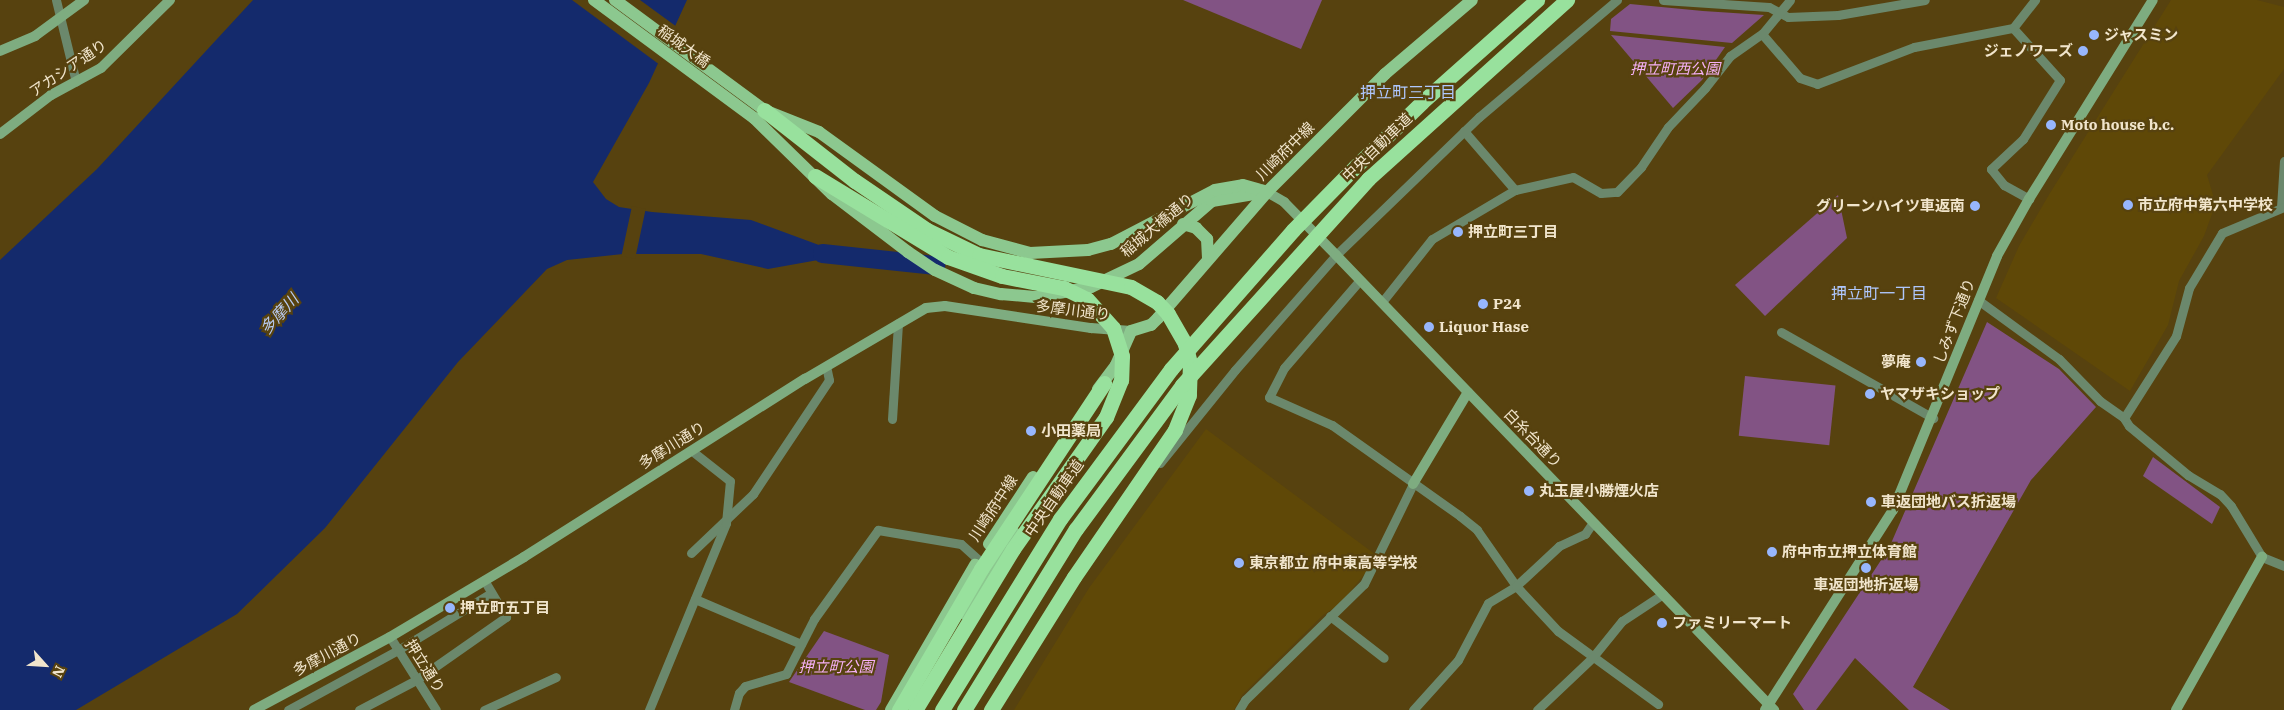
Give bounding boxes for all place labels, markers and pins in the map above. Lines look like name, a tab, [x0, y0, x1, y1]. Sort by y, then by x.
place label: ジャスミン	[2104, 26, 2179, 44]
marker: ジャスミン	[2088, 29, 2100, 41]
place label: ジェノワーズ	[1983, 42, 2073, 60]
marker: ジェノワーズ	[2077, 45, 2089, 57]
place label: Moto house b.c.	[2061, 116, 2174, 134]
marker: Moto house b.c.	[2045, 119, 2057, 131]
place label: 市立府中第六中学校	[2138, 196, 2273, 214]
place label: グリーンハイツ車返南	[1815, 197, 1965, 215]
marker: 市立府中第六中学校	[2122, 199, 2134, 211]
marker: グリーンハイツ車返南	[1969, 200, 1981, 212]
place label: 押立町三丁目	[1468, 223, 1558, 241]
marker: 押立町三丁目	[1452, 226, 1464, 238]
place label: P24	[1493, 295, 1521, 313]
marker: P24	[1477, 298, 1489, 310]
place label: Liquor Hase	[1439, 318, 1529, 336]
marker: Liquor Hase	[1423, 321, 1435, 333]
place label: 夢庵	[1881, 353, 1911, 371]
marker: 夢庵	[1915, 356, 1927, 368]
place label: ヤマザキショップ	[1880, 385, 2000, 403]
marker: ヤマザキショップ	[1864, 388, 1876, 400]
place label: 小田薬局	[1041, 422, 1101, 440]
marker: 小田薬局	[1025, 425, 1037, 437]
place label: 丸玉屋小勝煙火店	[1539, 482, 1659, 500]
marker: 丸玉屋小勝煙火店	[1523, 485, 1535, 497]
place label: 車返団地バス折返場	[1881, 493, 2016, 511]
marker: 車返団地バス折返場	[1865, 496, 1877, 508]
place label: 府中市立押立体育館	[1782, 543, 1917, 561]
marker: 府中市立押立体育館	[1766, 546, 1778, 558]
place label: 東京都立 府中東高等学校	[1249, 554, 1417, 572]
marker: 東京都立 府中東高等学校	[1233, 557, 1245, 569]
marker: 車返団地折返場	[1860, 562, 1872, 574]
place label: 車返団地折返場	[1814, 576, 1918, 594]
place label: 押立町五丁目	[460, 599, 550, 617]
marker: 押立町五丁目	[444, 602, 456, 614]
place label: ファミリーマート	[1672, 614, 1792, 632]
marker: ファミリーマート	[1656, 617, 1668, 629]

